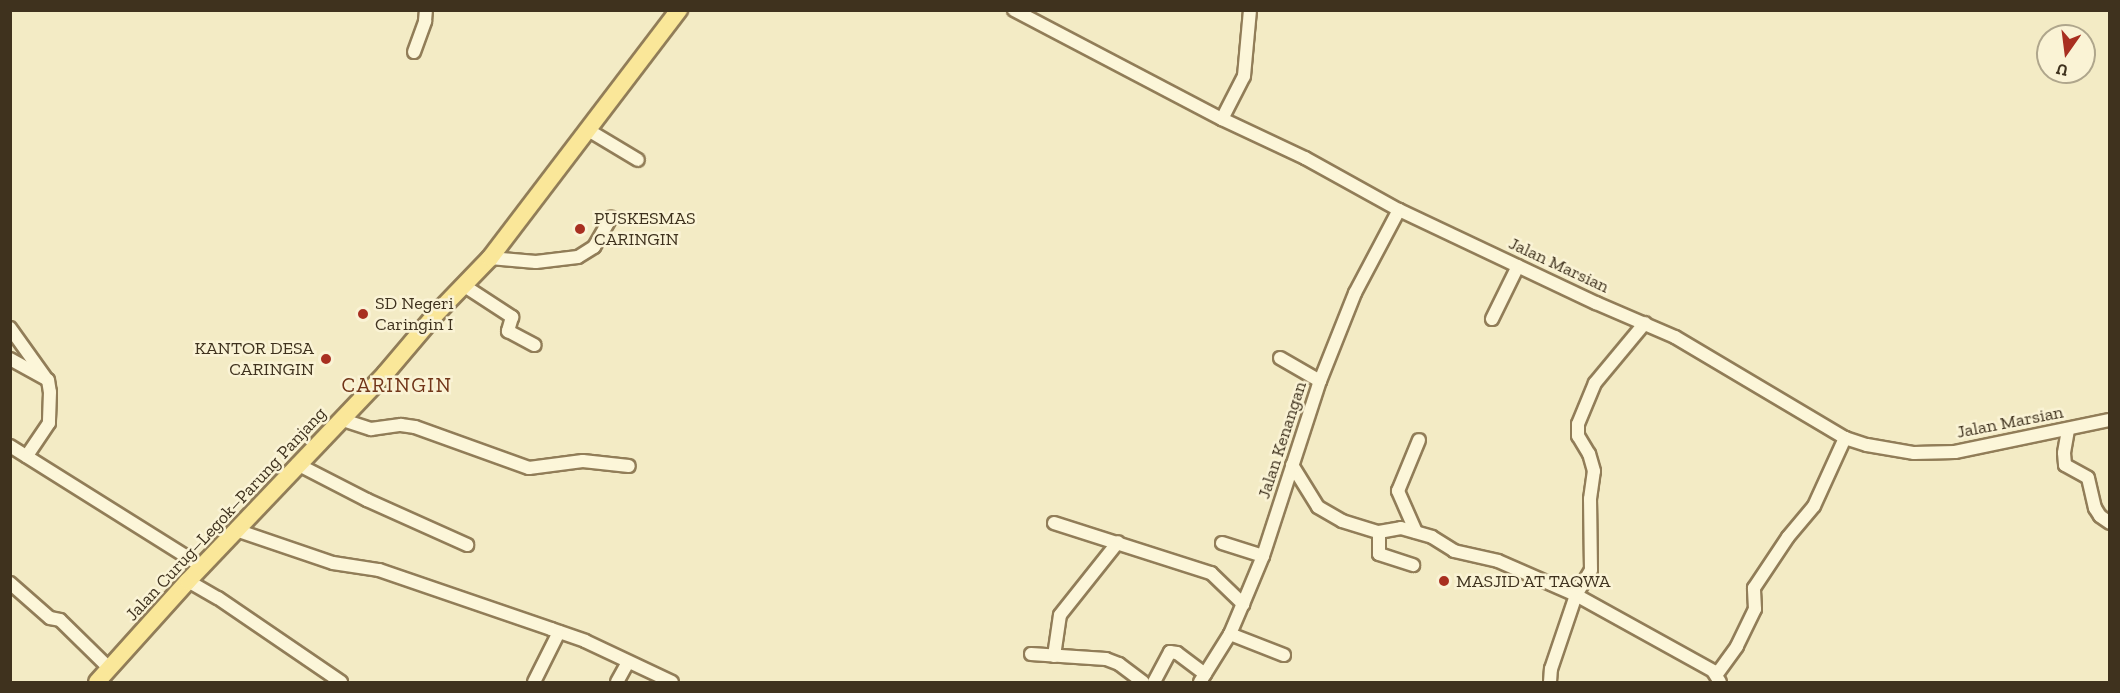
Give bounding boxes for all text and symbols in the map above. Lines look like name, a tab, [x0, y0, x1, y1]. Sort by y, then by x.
north arrow	[2036, 24, 2096, 84]
text: U	[2054, 59, 2070, 81]
place label: PUSKESMAS CARINGIN	[594, 208, 696, 250]
marker: PUSKESMAS CARINGIN	[571, 220, 589, 238]
street label: Jalan Marsian	[1505, 232, 1613, 298]
place label: SD Negeri Caringin I	[375, 293, 454, 336]
marker: SD Negeri Caringin I	[356, 307, 370, 321]
place label: KANTOR DESA CARINGIN	[194, 338, 314, 380]
marker: KANTOR DESA CARINGIN	[319, 352, 333, 366]
district label: CARINGIN	[342, 372, 452, 398]
street label: Jalan Kenangan	[1253, 379, 1311, 501]
street label: Jalan Marsian	[1955, 401, 2065, 443]
street label: Jalan Curug–Legok–Parung Panjang	[121, 403, 331, 625]
place label: MASJID AT TAQWA	[1456, 570, 1612, 592]
marker: MASJID AT TAQWA	[1437, 574, 1451, 588]

